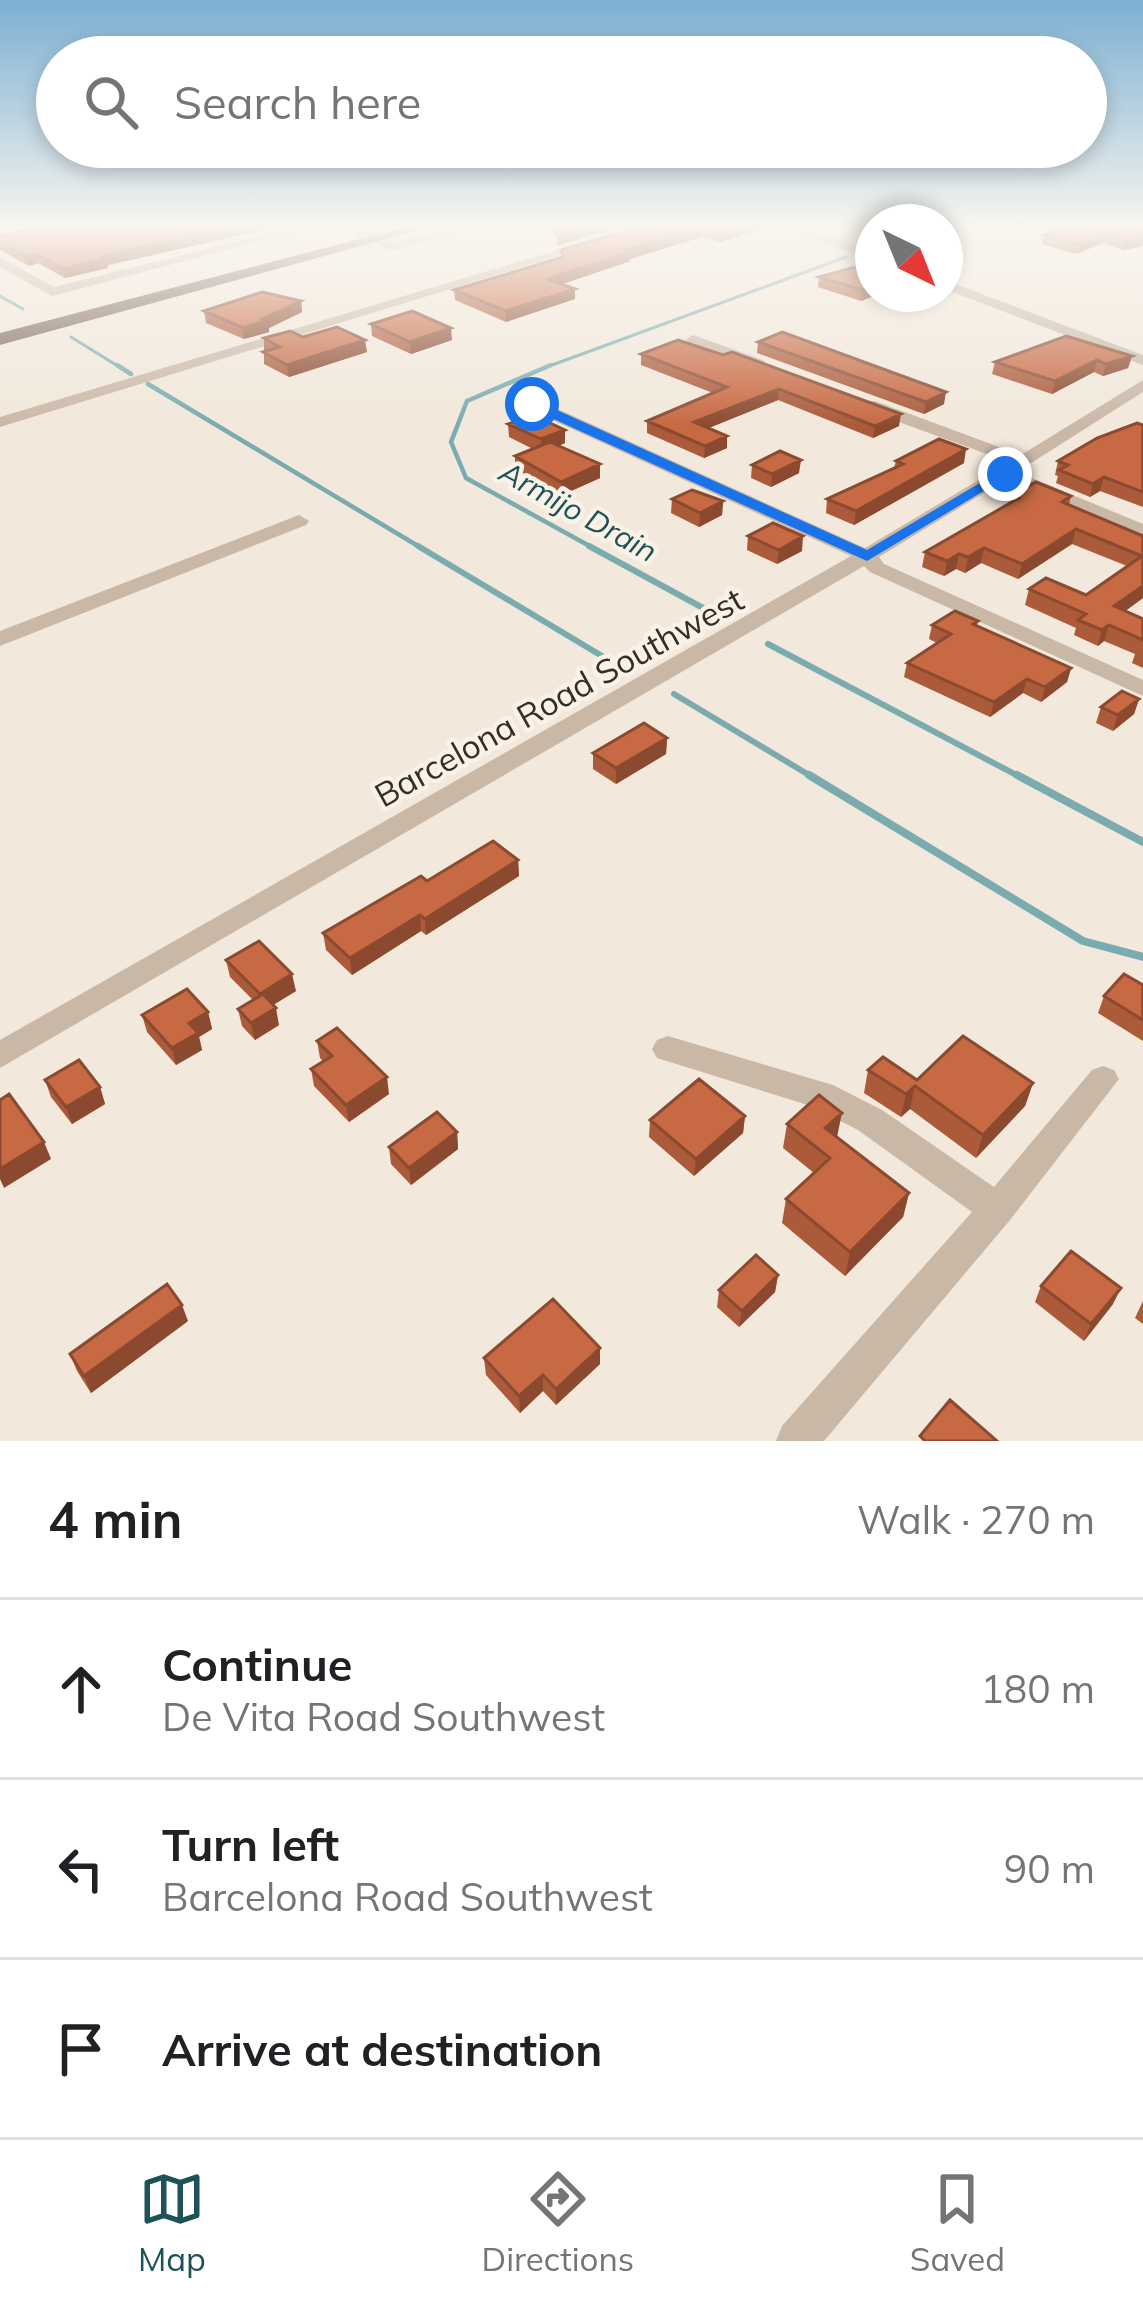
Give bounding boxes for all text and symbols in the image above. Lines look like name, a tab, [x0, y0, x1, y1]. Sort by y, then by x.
search box	[36, 36, 1107, 168]
icon: search	[78, 69, 144, 135]
text: Search here	[174, 74, 421, 130]
north arrow	[855, 204, 963, 312]
route start	[505, 377, 559, 431]
route end	[978, 447, 1032, 501]
water label: Armijo Drain	[492, 452, 664, 570]
street label: Barcelona Road Southwest	[367, 578, 750, 815]
text: 4 min	[48, 1487, 183, 1551]
text: Walk · 270 m	[857, 1495, 1095, 1544]
text: Continue	[162, 1636, 352, 1692]
icon: ahead	[48, 1656, 114, 1722]
text: 180 m	[980, 1664, 1095, 1713]
text: De Vita Road Southwest	[162, 1692, 605, 1741]
text: Turn left	[162, 1816, 339, 1872]
icon: left	[48, 1836, 114, 1902]
text: 90 m	[1004, 1844, 1095, 1893]
text: Barcelona Road Southwest	[162, 1872, 653, 1921]
icon: arrive	[48, 2016, 114, 2082]
text: Arrive at destination	[162, 2021, 602, 2077]
tab: Map	[138, 2166, 206, 2279]
tab: Directions	[482, 2166, 634, 2279]
tab: Saved	[910, 2166, 1005, 2279]

